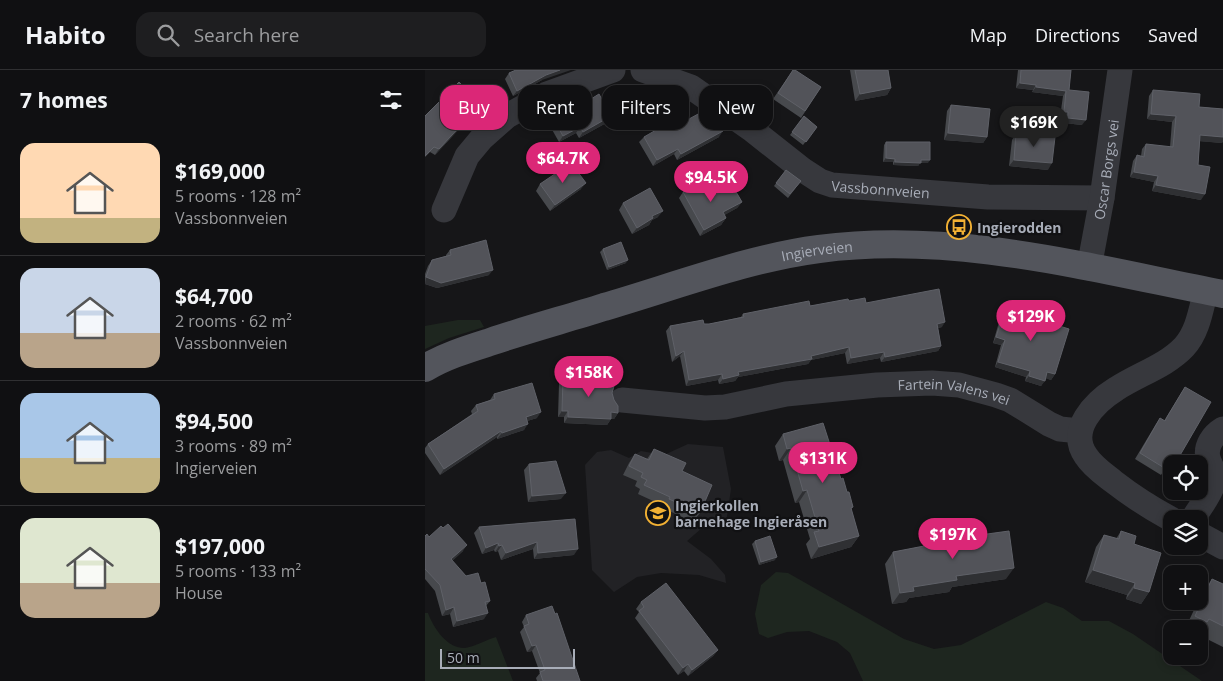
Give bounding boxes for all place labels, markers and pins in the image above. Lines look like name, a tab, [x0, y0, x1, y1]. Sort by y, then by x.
pin: $169K	[999, 106, 1069, 148]
pin: $64.7K	[522, 142, 604, 184]
pin: $94.5K	[670, 160, 752, 203]
bus stop icon: Ingierodden	[946, 214, 972, 240]
place label: Ingierodden	[977, 218, 1062, 237]
pin: $129K	[996, 300, 1066, 342]
pin: $158K	[554, 356, 624, 398]
pin: $131K	[788, 442, 858, 484]
place label: Ingierkollen barnehage Ingieråsen	[675, 496, 827, 531]
school or university icon: Ingierkollen barnehage Ingieråsen	[645, 500, 671, 526]
pin: $197K	[918, 518, 988, 560]

